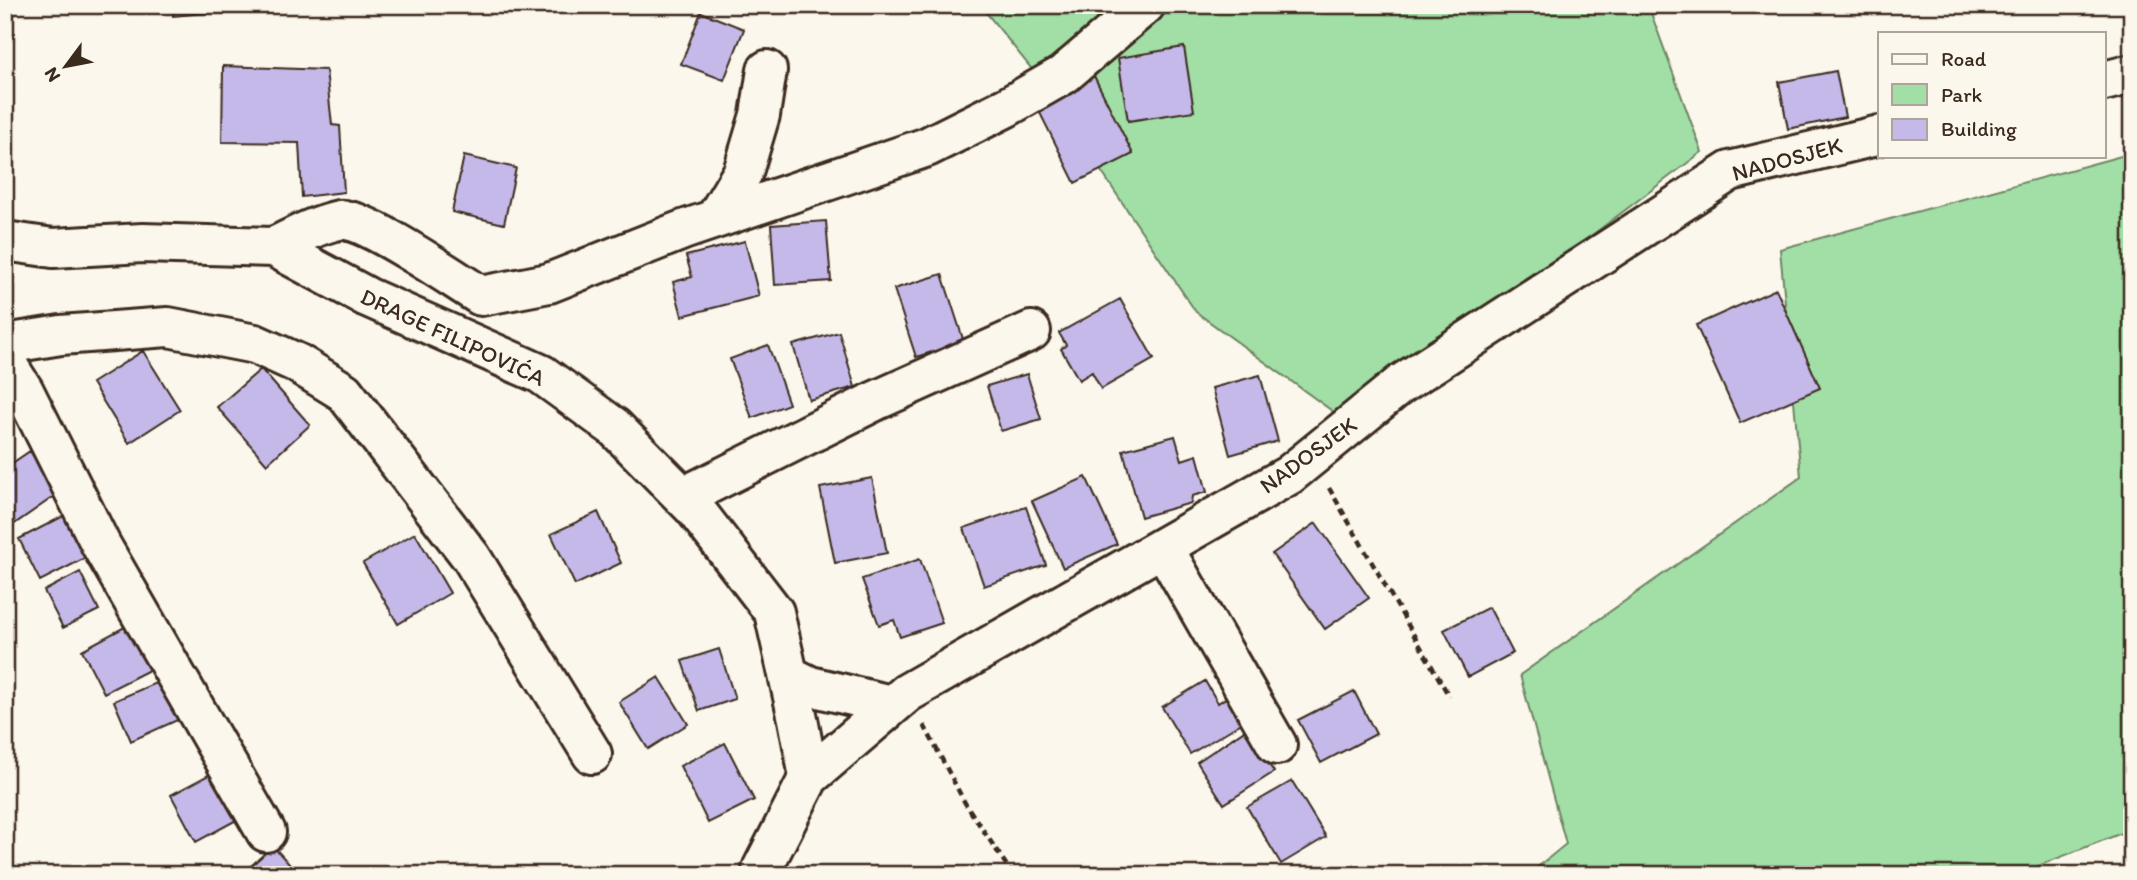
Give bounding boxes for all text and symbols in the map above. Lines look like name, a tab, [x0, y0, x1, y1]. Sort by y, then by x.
north arrow	[32, 32, 102, 102]
legend	[1878, 32, 2106, 158]
text: Road	[1941, 46, 1987, 71]
text: N	[39, 63, 65, 86]
text: Park	[1941, 82, 1983, 107]
text: Building	[1941, 116, 2017, 141]
street label: NADOSJEK	[1729, 131, 1845, 187]
street label: DRAGE FILIPOVIĆA	[356, 282, 550, 392]
street label: NADOSJEK	[1254, 411, 1362, 499]

